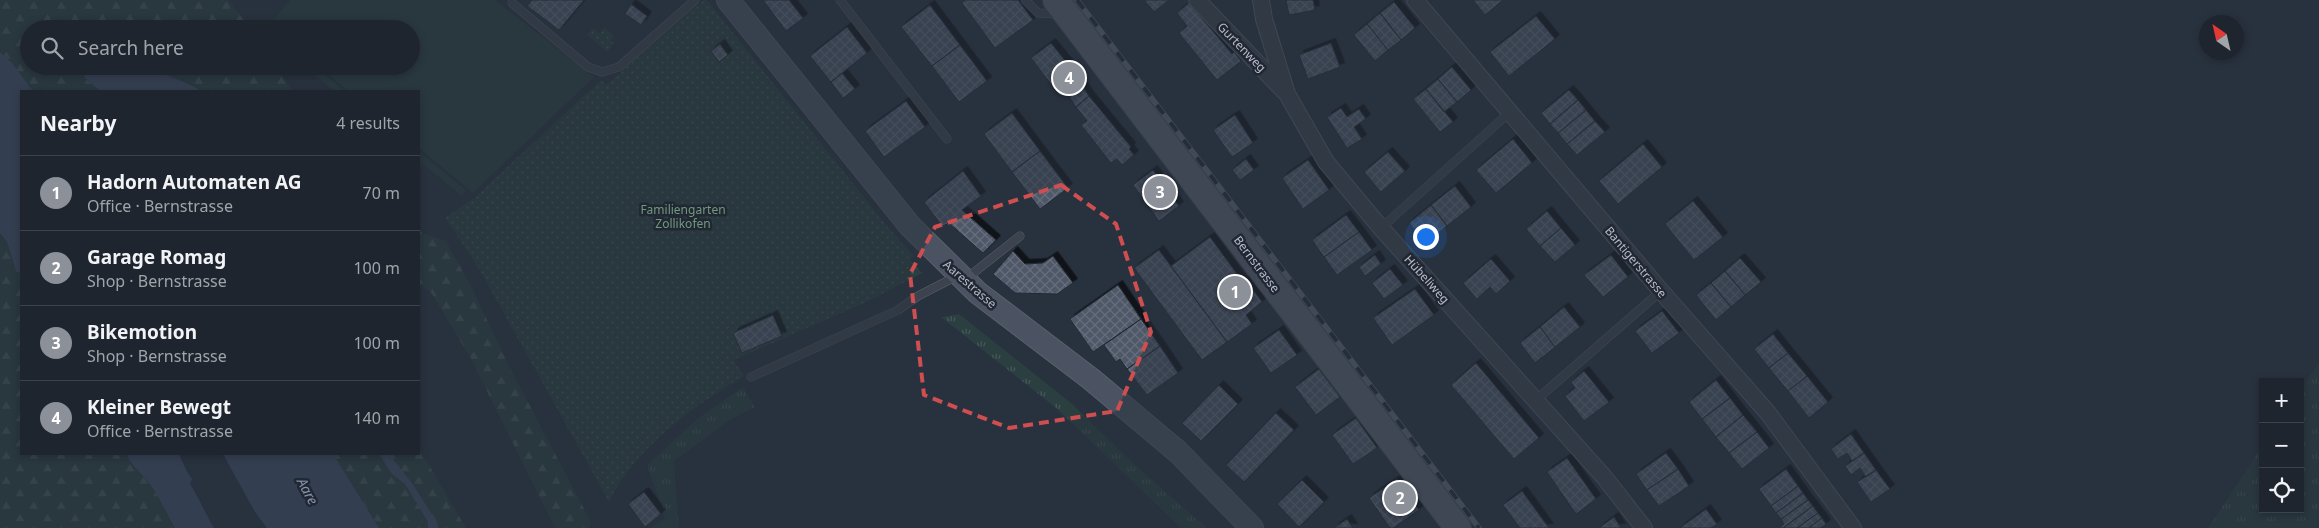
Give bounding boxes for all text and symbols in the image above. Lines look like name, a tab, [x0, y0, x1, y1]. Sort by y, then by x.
north arrow	[2199, 15, 2244, 60]
street label: Gurtenweg	[1214, 18, 1270, 76]
search box	[20, 20, 420, 75]
icon: search	[38, 34, 66, 62]
text: Search here	[78, 35, 184, 61]
pin: 4	[1053, 59, 1085, 97]
text: Nearby	[40, 109, 116, 137]
text: 4 results	[336, 112, 400, 134]
text: Hadorn Automaten AG	[87, 169, 302, 195]
pin: 3	[1144, 173, 1176, 211]
text: 1	[51, 182, 61, 204]
text: 70 m	[363, 182, 400, 204]
text: Office · Bernstrasse	[87, 195, 233, 217]
park label: Familiengarten Zollikofen	[640, 201, 726, 232]
street label: Bantigerstrasse	[1601, 223, 1671, 301]
your location	[1413, 224, 1439, 250]
street label: Bernstrasse	[1230, 232, 1284, 296]
text: Garage Romag	[87, 244, 226, 270]
street label: Hübeliweg	[1401, 251, 1453, 307]
street label: Aarestrasse	[940, 256, 1001, 312]
text: 2	[51, 257, 61, 279]
text: 100 m	[353, 257, 400, 279]
text: Shop · Bernstrasse	[87, 270, 227, 292]
pin: 1	[1219, 273, 1251, 311]
text: Bikemotion	[87, 319, 197, 345]
text: 3	[51, 332, 61, 354]
text: 100 m	[353, 332, 400, 354]
text: Shop · Bernstrasse	[87, 345, 227, 367]
map controls	[2259, 378, 2304, 513]
button: +	[2259, 378, 2304, 423]
text: Kleiner Bewegt	[87, 394, 231, 420]
text: 4	[51, 407, 61, 429]
text: 140 m	[353, 407, 400, 429]
text: Office · Bernstrasse	[87, 420, 233, 442]
button: −	[2259, 423, 2304, 468]
button: locate	[2259, 468, 2304, 513]
water label: Aare	[293, 473, 323, 508]
pin: 2	[1384, 479, 1416, 517]

